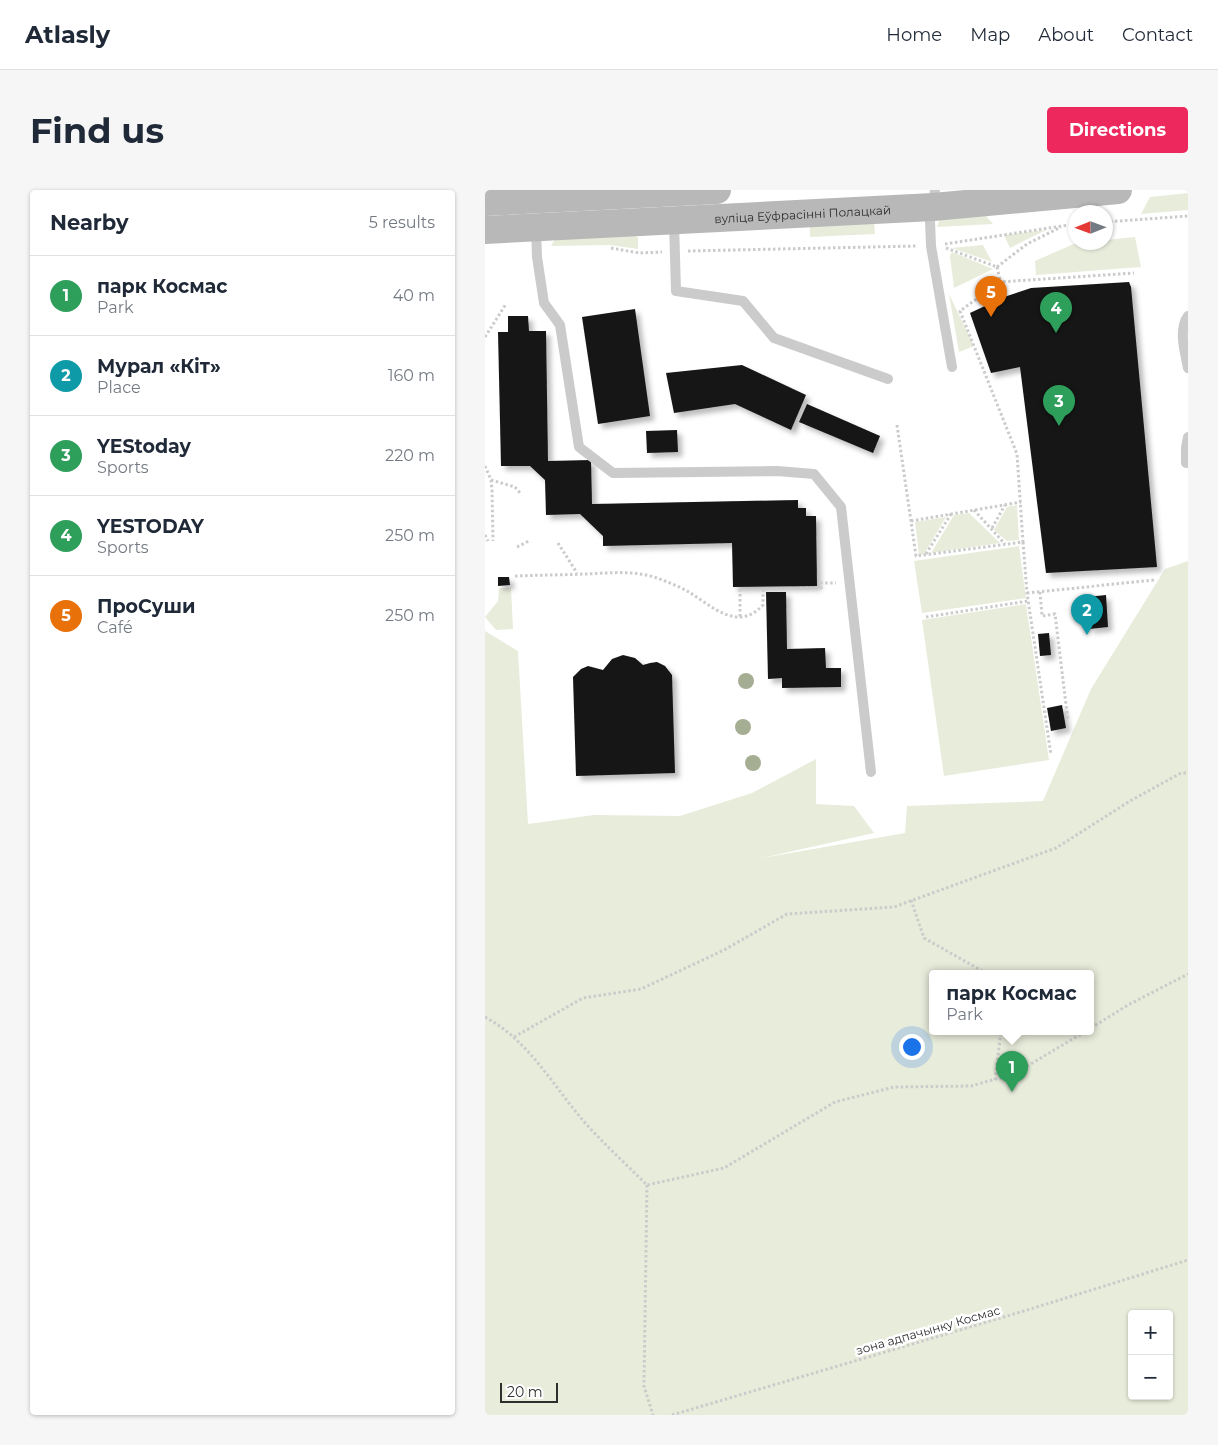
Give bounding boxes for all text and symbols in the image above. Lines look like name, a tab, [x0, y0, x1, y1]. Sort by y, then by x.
text: Atlasly	[25, 20, 110, 49]
text: Home	[886, 24, 942, 46]
text: Map	[970, 24, 1010, 46]
text: About	[1038, 24, 1094, 46]
text: Contact	[1122, 24, 1193, 46]
button: Directions	[1047, 107, 1188, 153]
text: Find us	[30, 109, 164, 152]
street label: вуліца Еўфрасінні Полацкай	[714, 202, 891, 226]
north arrow	[1068, 205, 1113, 250]
text: Nearby	[50, 210, 129, 235]
text: 5 results	[369, 213, 435, 232]
text: парк Космас	[97, 275, 228, 298]
pin: 5	[975, 276, 1007, 317]
text: 1	[63, 286, 69, 305]
text: 40 m	[393, 286, 435, 305]
pin: 4	[1040, 292, 1072, 333]
text: Park	[97, 298, 134, 317]
text: Мурал «Кіт»	[97, 355, 221, 378]
text: 2	[61, 366, 71, 385]
text: 160 m	[388, 366, 435, 385]
text: Place	[97, 378, 141, 397]
pin: 3	[1043, 385, 1075, 426]
text: YEStoday	[97, 435, 191, 458]
text: 3	[61, 446, 71, 465]
text: 220 m	[385, 446, 435, 465]
text: Sports	[97, 458, 149, 477]
text: YESTODAY	[97, 515, 204, 538]
text: 4	[60, 526, 72, 545]
text: 250 m	[385, 526, 435, 545]
text: Sports	[97, 538, 149, 557]
pin: 2	[1071, 594, 1103, 635]
text: ПроСуши	[97, 595, 195, 618]
text: 5	[61, 606, 71, 625]
text: 250 m	[385, 606, 435, 625]
text: Café	[97, 618, 133, 637]
popup	[929, 970, 1094, 1035]
text: парк Космас	[946, 982, 1077, 1005]
text: Park	[946, 1005, 983, 1024]
your location	[899, 1034, 925, 1060]
pin: 1	[996, 1051, 1028, 1092]
street label: зона адпачынку Космас	[854, 1302, 1002, 1358]
map controls	[1128, 1310, 1173, 1400]
button: +	[1128, 1310, 1173, 1355]
button: −	[1128, 1355, 1173, 1400]
scale bar	[500, 1380, 557, 1403]
text: 20 m	[507, 1383, 543, 1401]

